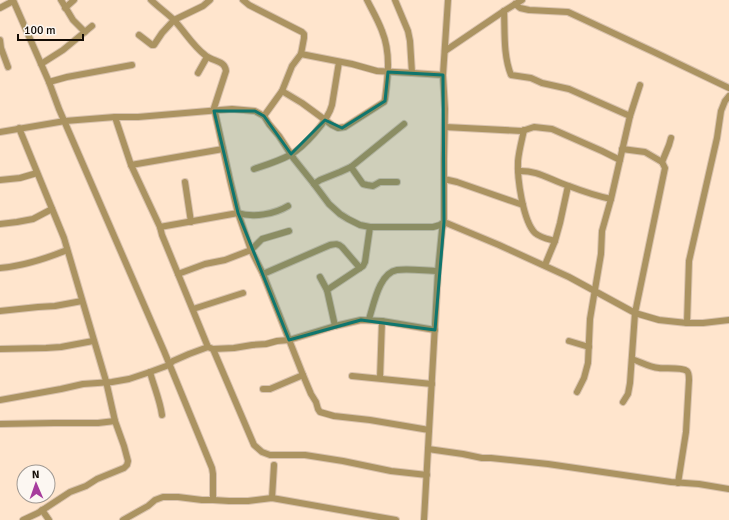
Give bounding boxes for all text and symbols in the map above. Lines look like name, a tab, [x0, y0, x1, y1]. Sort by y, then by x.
scale bar	[18, 16, 83, 42]
text: 100 m	[24, 23, 56, 38]
north arrow	[16, 464, 56, 504]
text: N	[32, 468, 40, 481]

